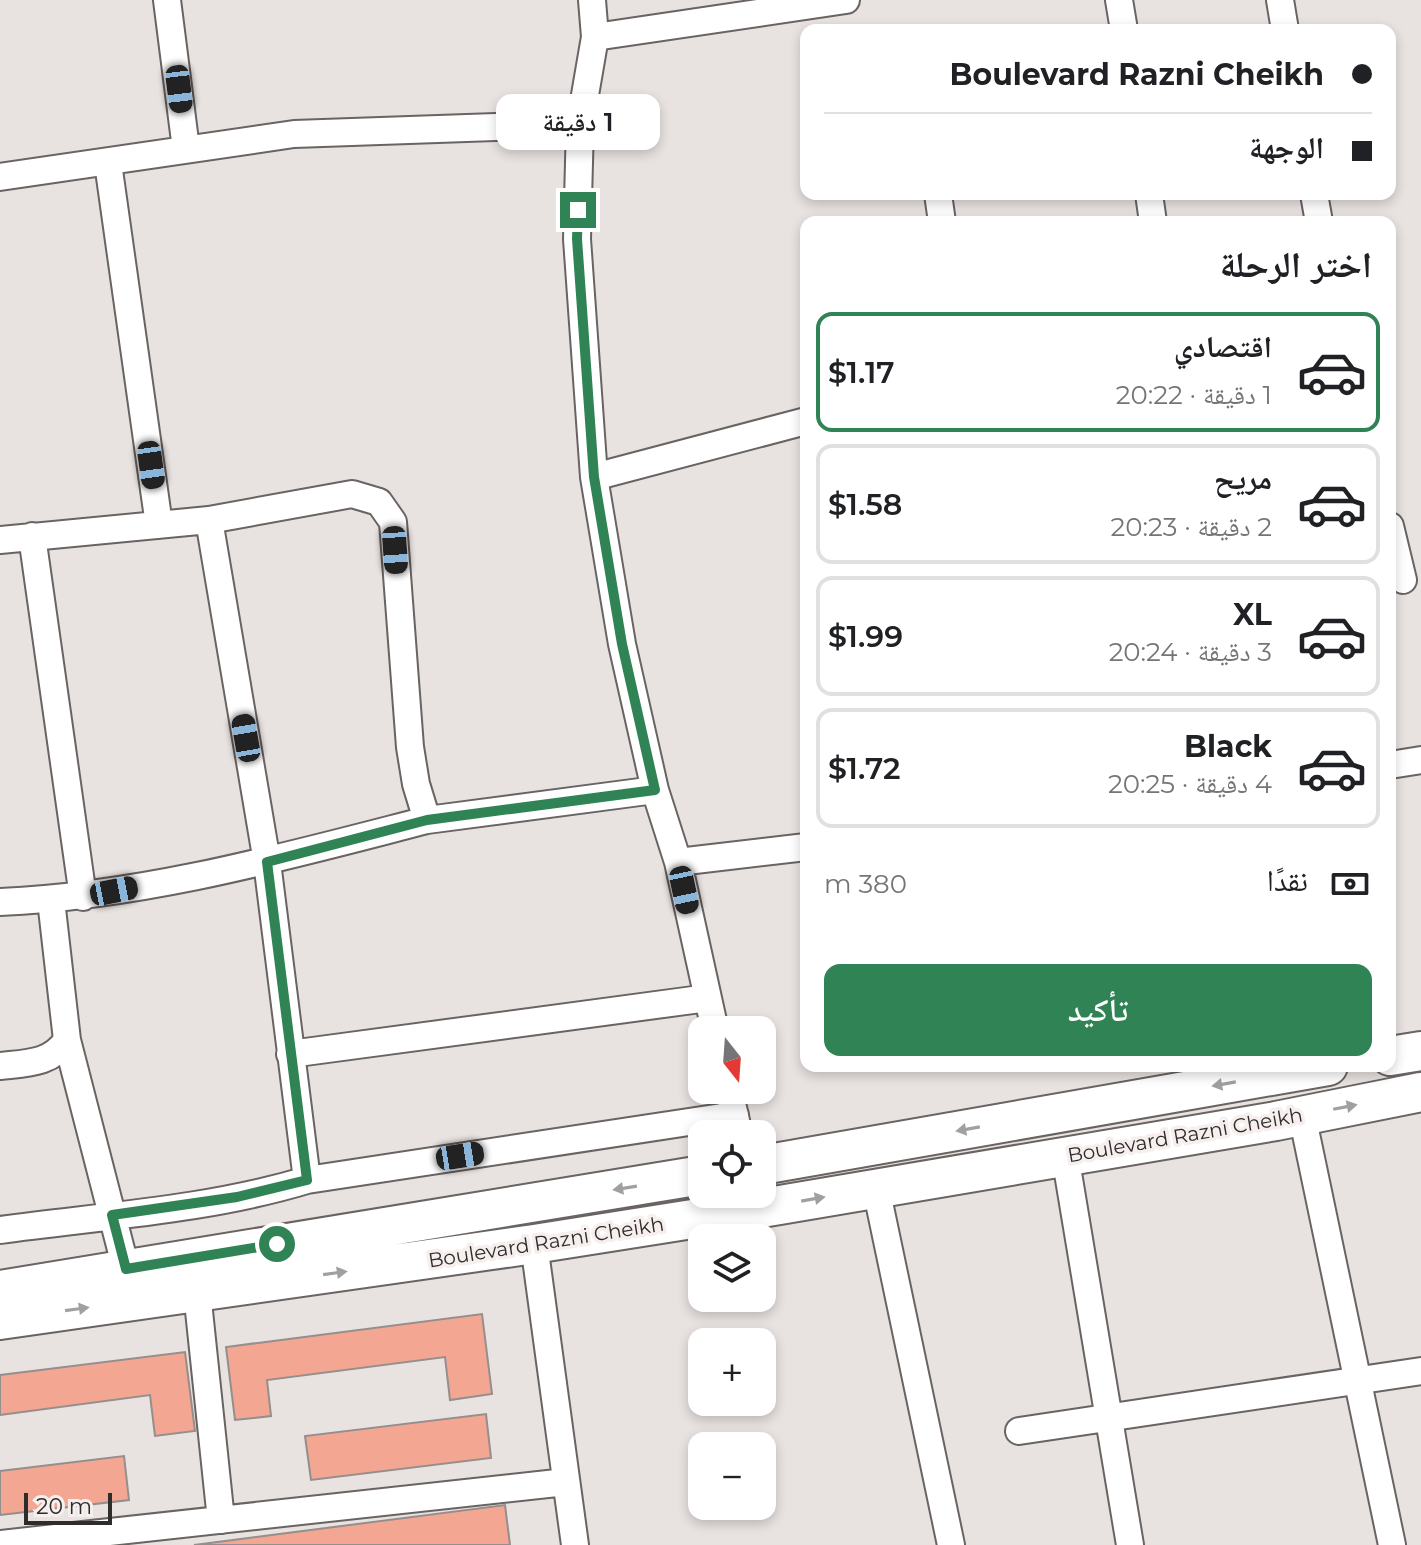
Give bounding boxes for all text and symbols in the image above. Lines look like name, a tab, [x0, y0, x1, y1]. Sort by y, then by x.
text: Boulevard Razni Cheikh	[950, 56, 1324, 93]
car	[164, 64, 194, 114]
callout: 1 دقيقة	[496, 94, 660, 150]
text: 1 دقيقة	[542, 106, 614, 138]
text: الوجهة	[1249, 129, 1324, 166]
route end	[560, 192, 596, 228]
text: اختر الرحلة	[1220, 242, 1372, 286]
text: اقتصادي	[1174, 328, 1272, 365]
icon: car	[1296, 336, 1368, 408]
text: $1.17	[828, 354, 895, 391]
text: 1 دقيقة · 20:22	[1116, 379, 1272, 411]
car	[136, 440, 166, 490]
text: مريح	[1214, 460, 1272, 497]
icon: car	[1296, 468, 1368, 540]
text: $1.58	[828, 486, 902, 523]
text: 2 دقيقة · 20:23	[1110, 511, 1272, 543]
car	[381, 525, 409, 575]
text: XL	[1233, 596, 1272, 633]
icon: car	[1296, 600, 1368, 672]
text: $1.99	[828, 618, 903, 655]
text: 3 دقيقة · 20:24	[1109, 636, 1272, 668]
car	[230, 712, 262, 764]
text: Black	[1184, 728, 1272, 765]
icon: car	[1296, 732, 1368, 804]
text: $1.72	[828, 750, 901, 787]
text: 4 دقيقة · 20:25	[1108, 768, 1272, 800]
text: نقدًا	[1267, 862, 1308, 899]
icon: cash	[1328, 862, 1372, 906]
car	[667, 864, 701, 916]
text: 380 m	[824, 868, 907, 900]
car	[88, 875, 140, 907]
button: تأكيد	[824, 964, 1372, 1056]
north arrow	[688, 1016, 776, 1104]
map controls	[688, 1016, 776, 1520]
one-way arrow	[1211, 1078, 1236, 1090]
one-way arrow	[1333, 1100, 1358, 1112]
street label: Boulevard Razni Cheikh	[1066, 1102, 1304, 1168]
button: locate	[688, 1120, 776, 1208]
one-way arrow	[955, 1123, 980, 1135]
car	[434, 1140, 486, 1172]
one-way arrow	[612, 1182, 637, 1194]
one-way arrow	[801, 1193, 826, 1205]
street label: Boulevard Razni Cheikh	[426, 1212, 666, 1272]
button: layers	[688, 1224, 776, 1312]
route start	[259, 1226, 295, 1262]
one-way arrow	[322, 1266, 347, 1279]
one-way arrow	[65, 1302, 90, 1315]
button: +	[688, 1328, 776, 1416]
button: −	[688, 1432, 776, 1520]
scale bar	[24, 1489, 112, 1525]
text: 20 m	[36, 1493, 92, 1520]

